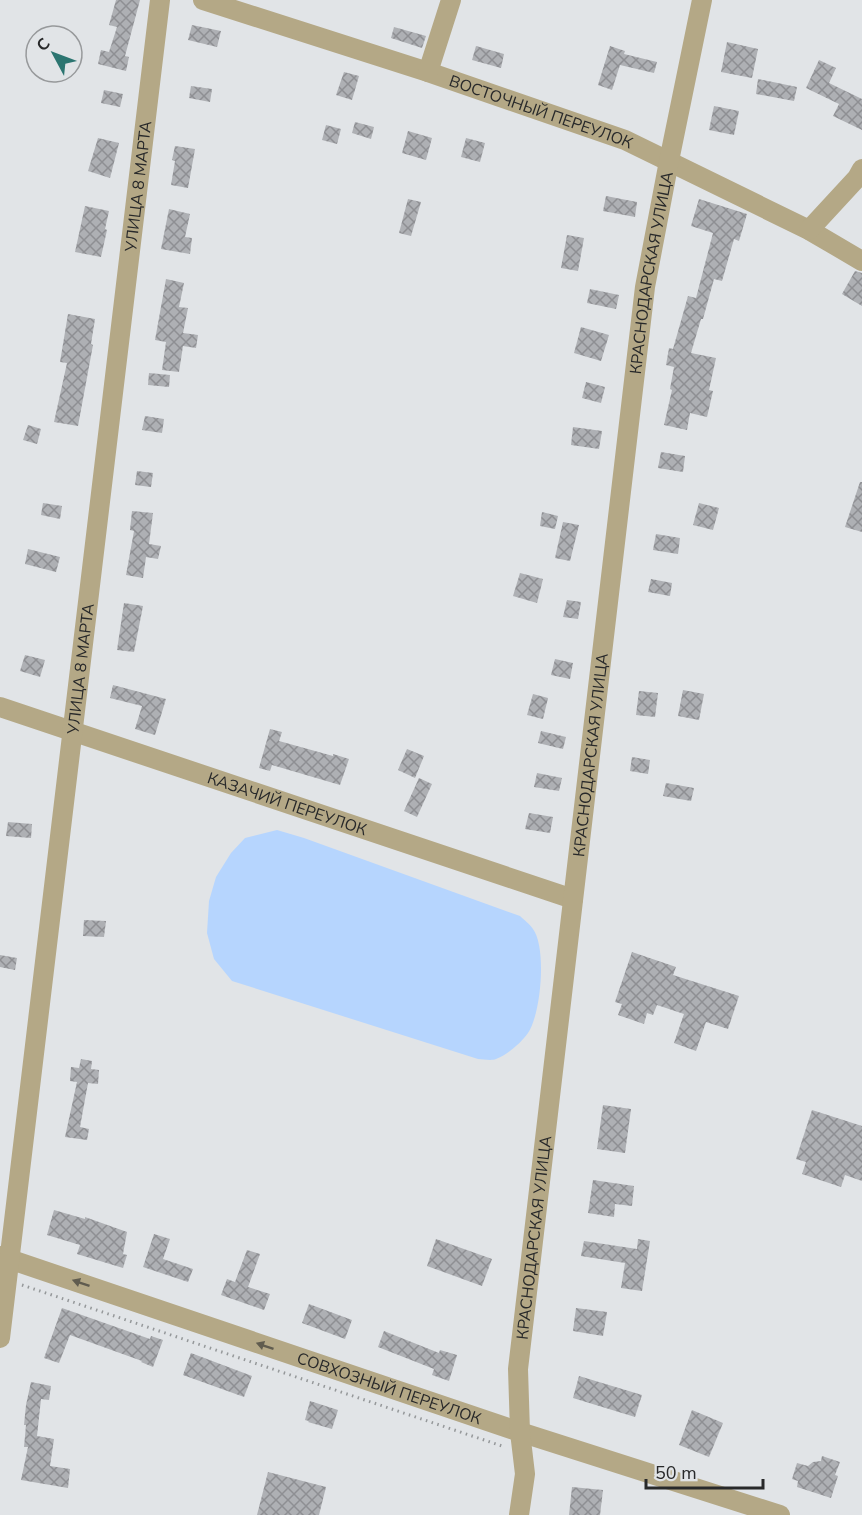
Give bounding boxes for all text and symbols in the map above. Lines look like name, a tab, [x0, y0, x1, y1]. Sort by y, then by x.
north arrow	[24, 24, 84, 84]
text: С	[32, 33, 55, 56]
street label: ВОСТОЧНЫЙ ПЕРЕУЛОК	[446, 70, 637, 155]
street label: УЛИЦА 8 МАРТА	[120, 119, 157, 254]
street label: КРАСНОДАРСКАЯ УЛИЦА	[625, 170, 679, 376]
street label: УЛИЦА 8 МАРТА	[62, 602, 100, 736]
street label: КРАСНОДАРСКАЯ УЛИЦА	[568, 652, 614, 858]
street label: КАЗАЧИЙ ПЕРЕУЛОК	[204, 767, 370, 841]
street label: КРАСНОДАРСКАЯ УЛИЦА	[512, 1134, 557, 1341]
one-way arrow	[72, 1278, 90, 1288]
one-way arrow	[256, 1341, 274, 1350]
street label: СОВХОЗНЫЙ ПЕРЕУЛОК	[294, 1347, 485, 1430]
scale bar	[646, 1452, 763, 1490]
text: 50 m	[655, 1461, 697, 1485]

